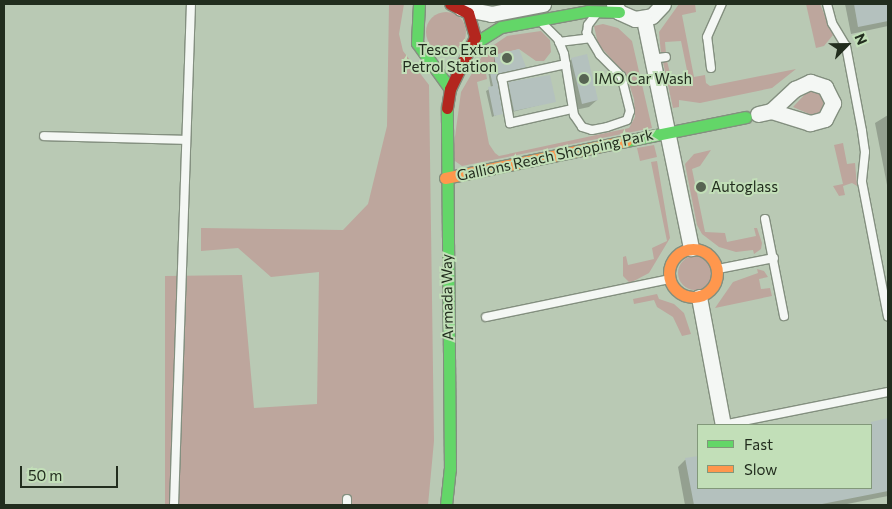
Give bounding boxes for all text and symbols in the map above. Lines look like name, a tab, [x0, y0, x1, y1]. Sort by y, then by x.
north arrow	[822, 20, 872, 70]
text: N	[851, 31, 871, 47]
place label: Tesco Extra Petrol Station	[402, 40, 497, 75]
marker: Tesco Extra Petrol Station	[501, 52, 513, 64]
place label: IMO Car Wash	[594, 70, 692, 88]
marker: IMO Car Wash	[578, 73, 590, 85]
street label: Gallions Reach Shopping Park	[455, 125, 655, 185]
place label: Autoglass	[711, 178, 778, 196]
marker: Autoglass	[695, 181, 707, 193]
street label: Armada Way	[437, 254, 457, 340]
legend	[697, 424, 872, 489]
text: Fast	[744, 435, 773, 453]
scale bar	[22, 456, 120, 488]
text: Slow	[744, 460, 777, 478]
text: 50 m	[28, 466, 62, 484]

